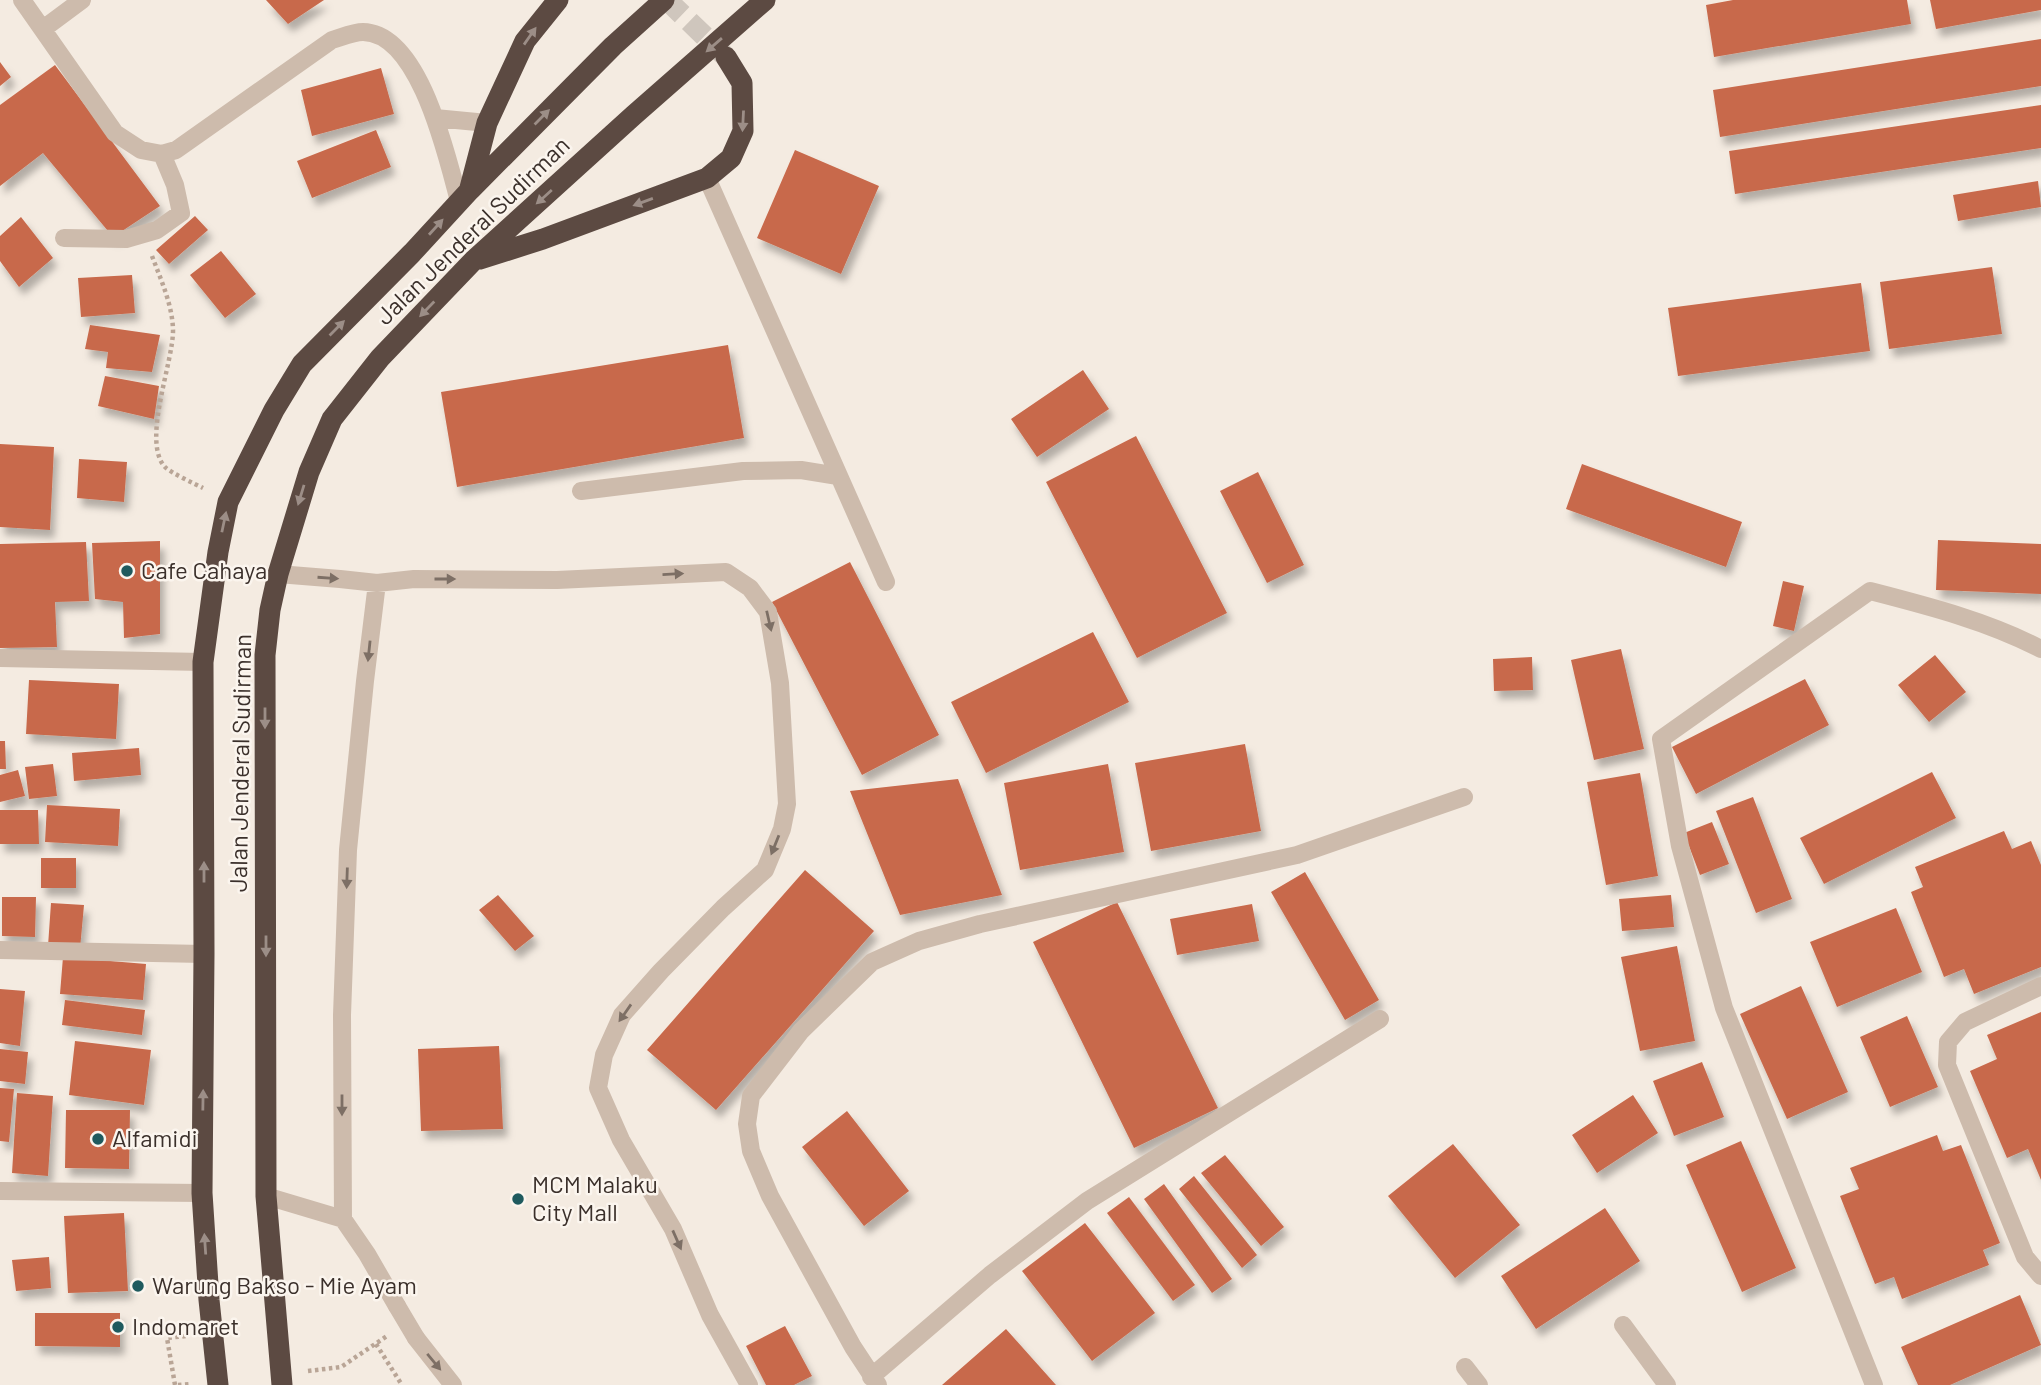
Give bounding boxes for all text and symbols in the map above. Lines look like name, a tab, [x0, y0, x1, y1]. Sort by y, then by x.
one-way arrow	[523, 27, 537, 45]
one-way arrow	[705, 37, 722, 52]
one-way arrow	[533, 109, 550, 126]
one-way arrow	[738, 110, 749, 132]
street label: Jalan Jenderal Sudirman	[369, 130, 575, 330]
one-way arrow	[535, 189, 553, 205]
one-way arrow	[632, 196, 653, 207]
one-way arrow	[428, 218, 444, 236]
one-way arrow	[418, 301, 435, 318]
one-way arrow	[329, 320, 345, 337]
one-way arrow	[296, 485, 306, 506]
one-way arrow	[219, 511, 230, 533]
place label: Cafe Cahaya	[141, 555, 267, 584]
marker: Cafe Cahaya	[119, 563, 135, 579]
one-way arrow	[662, 569, 684, 580]
one-way arrow	[317, 573, 339, 584]
one-way arrow	[435, 573, 457, 585]
one-way arrow	[764, 610, 775, 632]
street label: Jalan Jenderal Sudirman	[223, 634, 256, 892]
one-way arrow	[363, 640, 374, 662]
one-way arrow	[259, 708, 271, 730]
one-way arrow	[770, 835, 781, 856]
one-way arrow	[198, 861, 210, 883]
one-way arrow	[342, 867, 353, 889]
one-way arrow	[260, 935, 272, 957]
one-way arrow	[618, 1004, 632, 1023]
one-way arrow	[197, 1089, 208, 1111]
one-way arrow	[336, 1094, 348, 1116]
place label: Alfamidi	[112, 1123, 198, 1152]
marker: Alfamidi	[90, 1131, 106, 1147]
place label: MCM Malaku City Mall	[532, 1169, 658, 1226]
marker: MCM Malaku City Mall	[510, 1191, 526, 1207]
one-way arrow	[671, 1230, 683, 1250]
one-way arrow	[199, 1233, 210, 1255]
place label: Warung Bakso - Mie Ayam	[152, 1270, 417, 1299]
marker: Warung Bakso - Mie Ayam	[130, 1278, 146, 1294]
place label: Indomaret	[132, 1311, 239, 1340]
marker: Indomaret	[110, 1319, 126, 1335]
one-way arrow	[426, 1353, 442, 1371]

